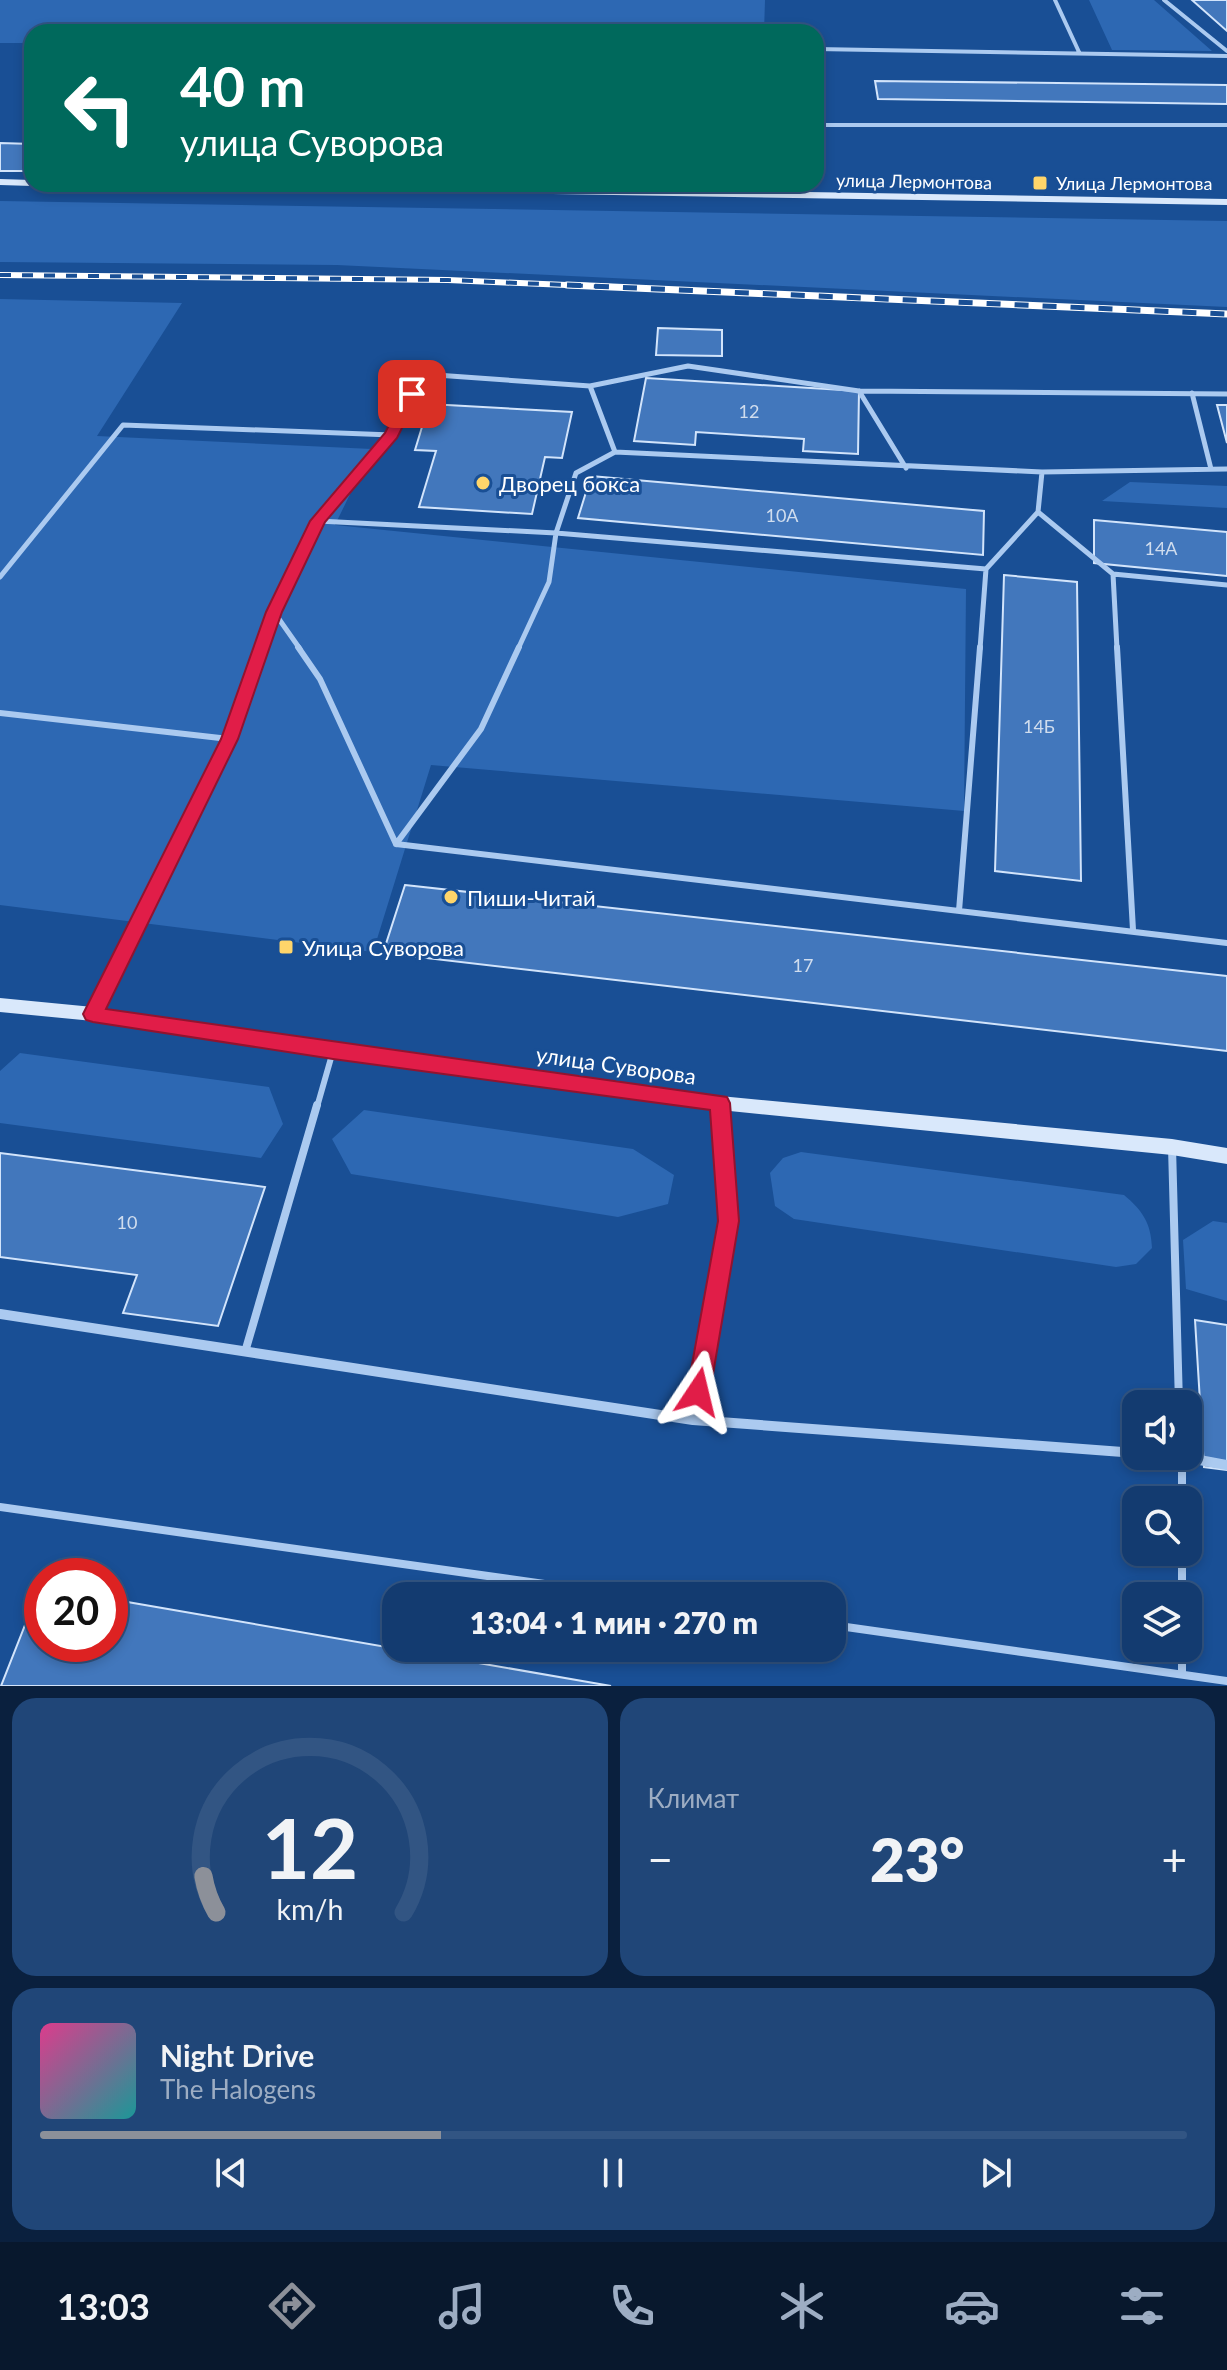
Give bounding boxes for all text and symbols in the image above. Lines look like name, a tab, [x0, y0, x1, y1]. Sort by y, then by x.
text: 40 m	[180, 52, 305, 119]
icon: left	[48, 56, 152, 160]
text: улица Суворова	[180, 120, 444, 164]
street label: улица Лермонтова	[836, 169, 992, 193]
place label: Улица Лермонтова	[1056, 172, 1212, 194]
marker: Улица Лермонтова	[1031, 174, 1049, 192]
pin	[378, 360, 446, 428]
icon: arrive	[390, 372, 434, 416]
house number: 12	[739, 400, 759, 422]
place label: Дворец бокса	[499, 470, 640, 497]
marker: Дворец бокса	[474, 474, 492, 492]
house number: 10А	[765, 504, 799, 526]
house number: 14А	[1144, 537, 1178, 559]
house number: 14Б	[1023, 715, 1055, 737]
place label: Пиши-Читай	[467, 884, 596, 911]
marker: Пиши-Читай	[442, 888, 460, 906]
place label: Улица Суворова	[302, 934, 464, 961]
marker: Улица Суворова	[277, 938, 295, 956]
house number: 17	[793, 954, 813, 976]
street label: улица Суворова	[534, 1040, 698, 1090]
house number: 10	[117, 1211, 137, 1233]
position arrow	[656, 1350, 740, 1434]
map controls	[1122, 1390, 1202, 1662]
button: sound	[1122, 1390, 1202, 1470]
button: search	[1122, 1486, 1202, 1566]
speed limit sign: 20	[24, 1558, 128, 1662]
button: layers	[1122, 1582, 1202, 1662]
text: 13:04 · 1 мин · 270 m	[470, 1604, 758, 1640]
text: Климат	[648, 1782, 739, 1814]
text: 12	[262, 1797, 358, 1897]
text: 23°	[870, 1823, 965, 1895]
text: −	[648, 1833, 673, 1885]
text: +	[1161, 1833, 1187, 1885]
text: km/h	[276, 1892, 343, 1926]
text: Night Drive	[160, 2037, 314, 2073]
text: The Halogens	[160, 2073, 316, 2105]
icon: previous	[209, 2151, 253, 2195]
icon: pause	[591, 2151, 635, 2195]
icon: next	[974, 2151, 1018, 2195]
icon: directions	[264, 2278, 320, 2334]
icon: music	[434, 2278, 490, 2334]
icon: phone	[604, 2278, 660, 2334]
icon: climate	[774, 2278, 830, 2334]
icon: car	[944, 2278, 1000, 2334]
icon: filters	[1114, 2278, 1170, 2334]
text: 13:03	[57, 2284, 150, 2328]

